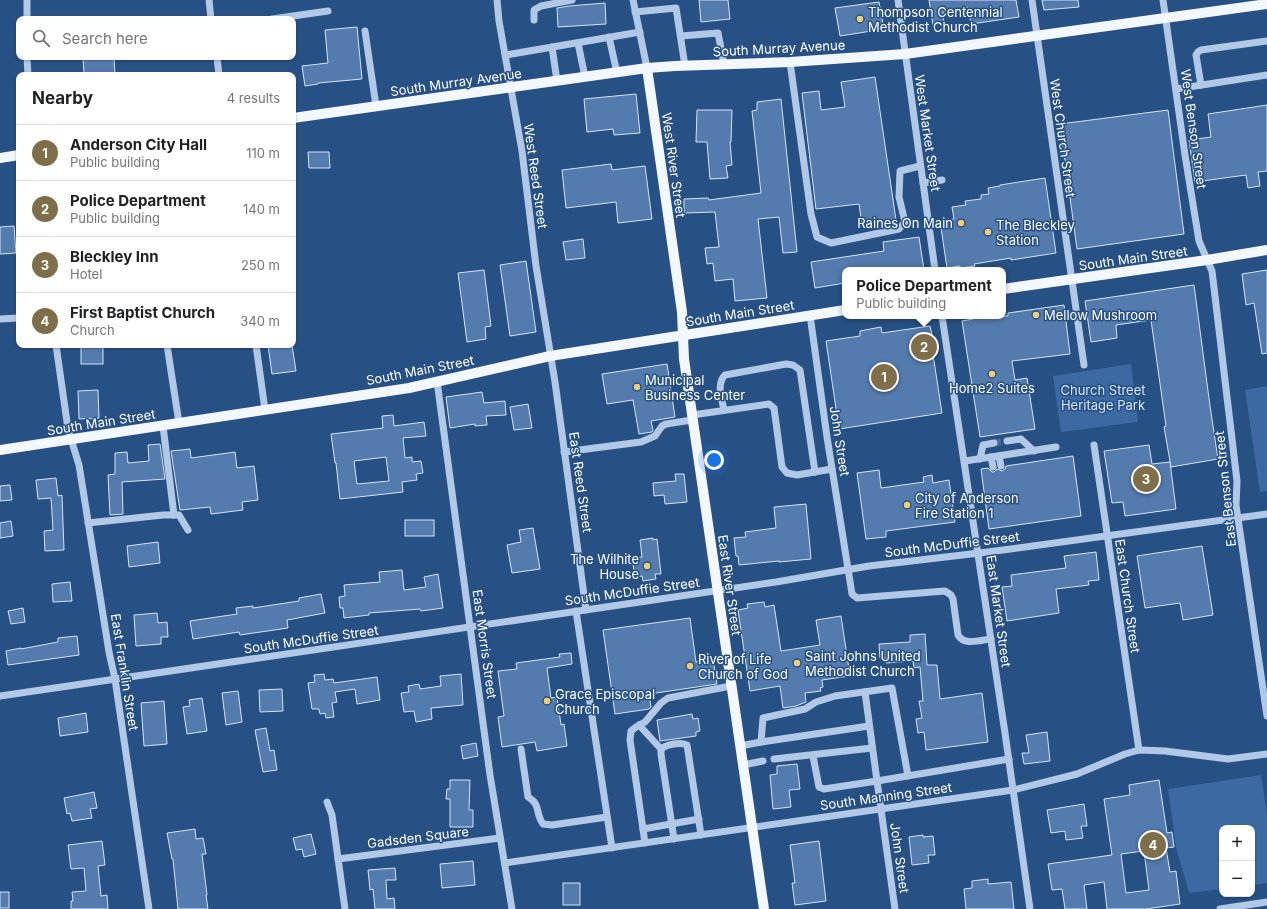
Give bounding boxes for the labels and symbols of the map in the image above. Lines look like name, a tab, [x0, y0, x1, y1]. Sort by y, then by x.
place label: Thompson Centennial Methodist Church	[868, 4, 1003, 35]
marker: Thompson Centennial Methodist Church	[855, 14, 865, 24]
street label: South Murray Avenue	[712, 37, 846, 59]
street label: South Murray Avenue	[389, 65, 523, 99]
street label: West Benson Street	[1178, 68, 1210, 190]
street label: West Market Street	[912, 74, 944, 192]
street label: West Church Street	[1047, 78, 1079, 198]
street label: West River Street	[659, 111, 689, 219]
street label: West Reed Street	[521, 122, 551, 230]
place label: Raines On Main	[857, 215, 953, 231]
place label: The Bleckley Station	[996, 217, 1075, 248]
marker: Raines On Main	[956, 218, 966, 228]
marker: The Bleckley Station	[983, 227, 993, 237]
street label: South Main Street	[1078, 242, 1188, 274]
street label: South Main Street	[685, 297, 795, 329]
place label: Mellow Mushroom	[1044, 307, 1157, 323]
marker: Mellow Mushroom	[1031, 310, 1041, 320]
pin: 2	[911, 332, 937, 362]
street label: South Main Street	[365, 352, 475, 388]
pin: 1	[871, 362, 897, 392]
marker: Home2 Suites	[987, 369, 997, 379]
place label: Municipal Business Center	[645, 372, 745, 403]
place label: Home2 Suites	[949, 380, 1035, 396]
marker: Municipal Business Center	[632, 382, 642, 392]
park label: Church Street Heritage Park	[1060, 382, 1146, 413]
street label: John Street	[827, 405, 853, 477]
street label: South Main Street	[46, 406, 156, 438]
street label: East Benson Street	[1211, 430, 1239, 548]
street label: East Reed Street	[566, 431, 596, 533]
your location	[704, 450, 724, 470]
pin: 3	[1133, 464, 1159, 494]
place label: City of Anderson Fire Station 1	[915, 490, 1019, 521]
marker: City of Anderson Fire Station 1	[902, 500, 912, 510]
street label: South McDuffie Street	[884, 528, 1020, 560]
street label: East River Street	[715, 534, 745, 636]
street label: East Church Street	[1112, 538, 1144, 654]
place label: The Wilhite House	[570, 551, 639, 582]
street label: East Market Street	[983, 554, 1015, 668]
marker: The Wilhite House	[642, 561, 652, 571]
street label: South McDuffie Street	[564, 574, 700, 608]
street label: East Morris Street	[469, 588, 501, 700]
street label: East Franklin Street	[108, 612, 142, 732]
street label: South McDuffie Street	[243, 622, 379, 656]
place label: Saint Johns United Methodist Church	[805, 648, 921, 679]
place label: River of Life Church of God	[698, 651, 788, 682]
marker: Saint Johns United Methodist Church	[792, 658, 802, 668]
marker: River of Life Church of God	[685, 661, 695, 671]
place label: Grace Episcopal Church	[555, 686, 655, 717]
marker: Grace Episcopal Church	[542, 696, 552, 706]
street label: South Manning Street	[819, 779, 953, 813]
street label: John Street	[887, 822, 913, 894]
street label: Gadsden Square	[366, 823, 470, 851]
pin: 4	[1140, 830, 1166, 860]

